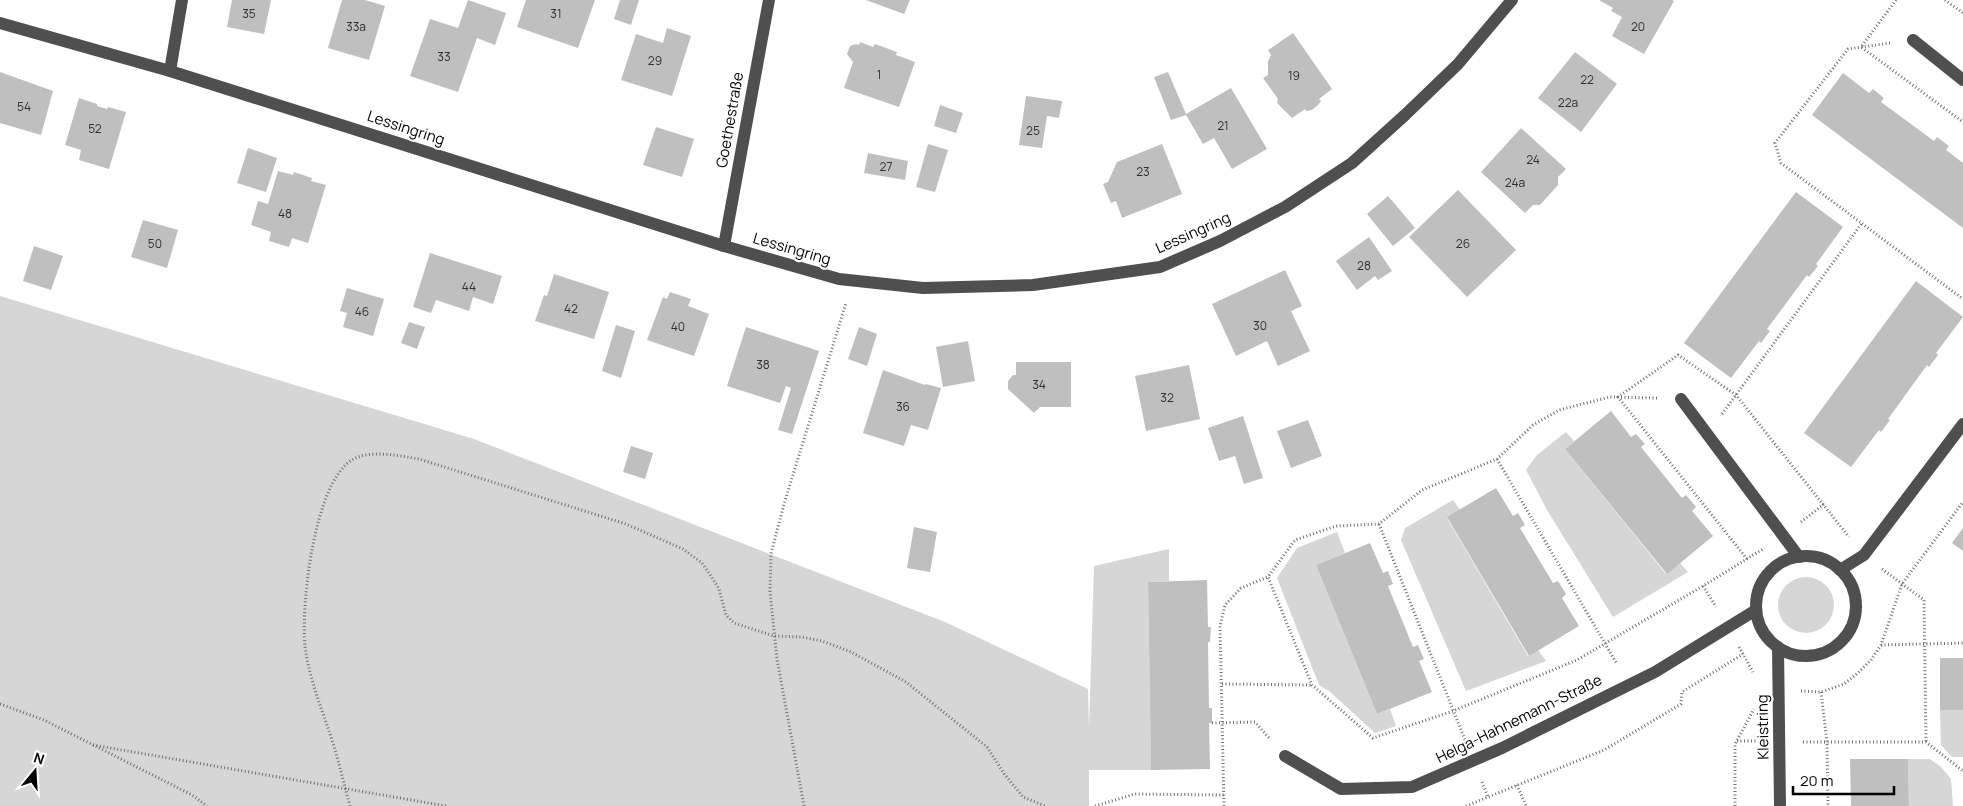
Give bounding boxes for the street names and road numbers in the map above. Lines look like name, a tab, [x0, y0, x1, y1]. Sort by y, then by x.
street label: Goethestraße	[711, 70, 748, 169]
street label: Lessingring	[365, 105, 448, 150]
street label: Lessingring	[1152, 207, 1234, 258]
street label: Lessingring	[751, 227, 834, 270]
street label: Helga-Hahnemann-Straße	[1432, 669, 1606, 768]
street label: Kleistring	[1751, 694, 1774, 760]

